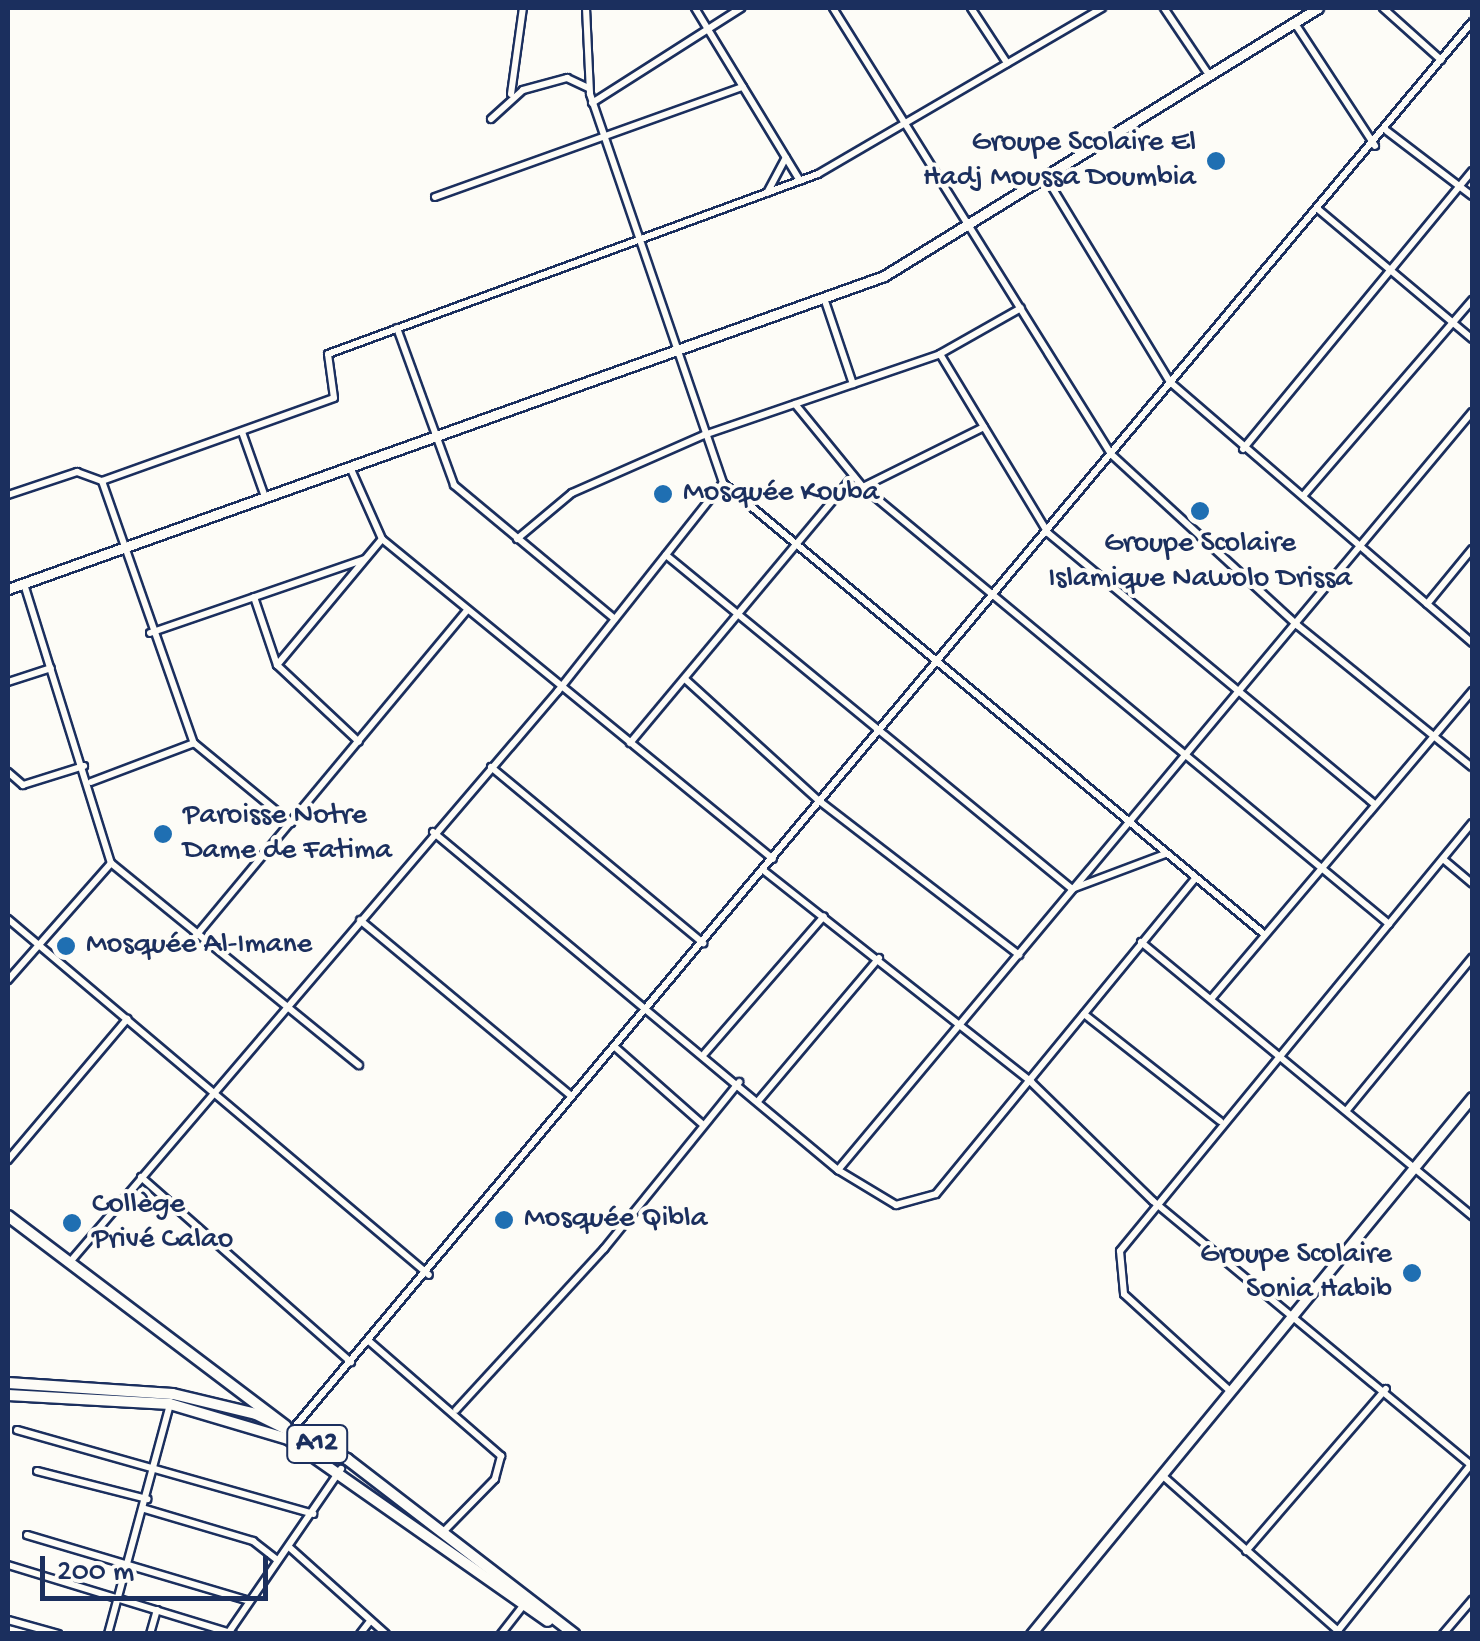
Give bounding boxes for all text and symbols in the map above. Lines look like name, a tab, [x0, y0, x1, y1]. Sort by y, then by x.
place label: Groupe Scolaire El Hadj Moussa Doumbia	[923, 126, 1196, 196]
marker: Groupe Scolaire El Hadj Moussa Doumbia	[1205, 150, 1227, 172]
place label: Mosquée Kouba	[683, 476, 879, 512]
marker: Mosquée Kouba	[652, 483, 674, 505]
marker: Groupe Scolaire Islamique Nawolo Drissa	[1189, 500, 1211, 522]
place label: Groupe Scolaire Islamique Nawolo Drissa	[1048, 527, 1352, 598]
place label: Paroisse Notre Dame de Fatima	[183, 799, 392, 870]
marker: Paroisse Notre Dame de Fatima	[152, 823, 174, 845]
place label: Mosquée Al-Imane	[86, 928, 312, 964]
marker: Mosquée Al-Imane	[55, 935, 77, 957]
place label: Collège Privé Calao	[92, 1188, 233, 1258]
place label: Mosquée Qibla	[524, 1202, 707, 1238]
marker: Mosquée Qibla	[493, 1209, 515, 1231]
marker: Collège Privé Calao	[61, 1212, 83, 1234]
place label: Groupe Scolaire Sonia Habib	[1200, 1238, 1392, 1308]
marker: Groupe Scolaire Sonia Habib	[1401, 1262, 1423, 1284]
road number: A12	[284, 1421, 350, 1467]
scale bar	[45, 1536, 272, 1598]
text: 200 m	[57, 1556, 134, 1591]

